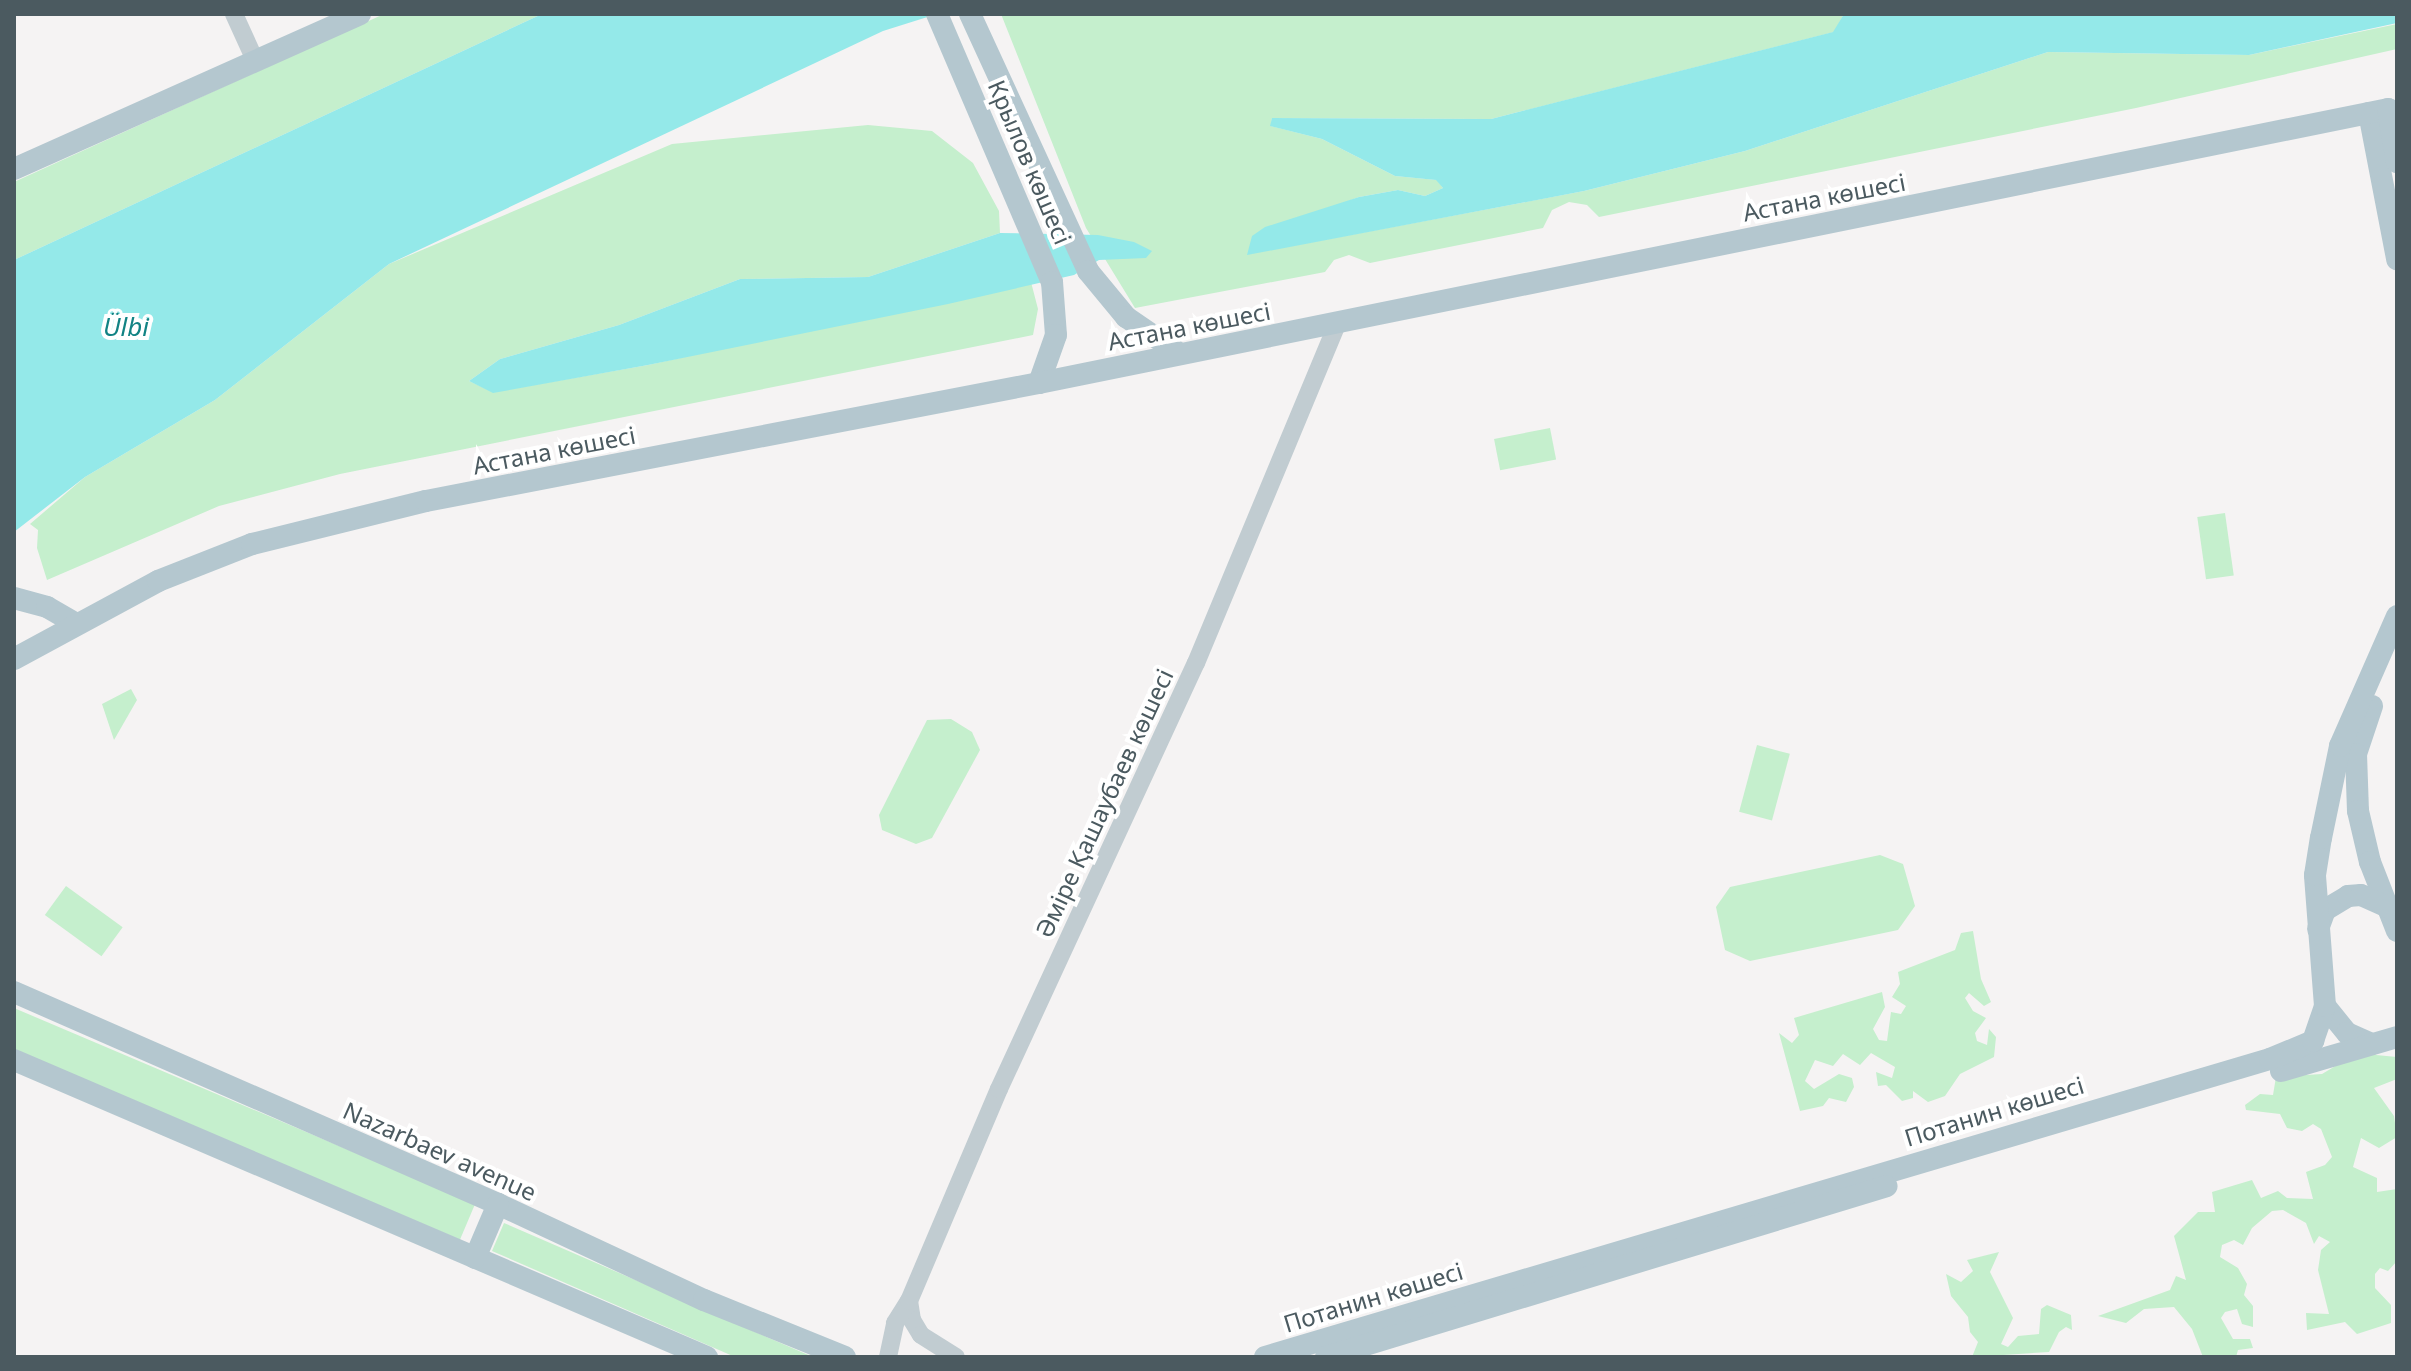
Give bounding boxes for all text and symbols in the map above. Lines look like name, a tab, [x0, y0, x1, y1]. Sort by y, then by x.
street label: Крылов көшесі	[982, 76, 1078, 248]
street label: Астана көшесі	[1740, 167, 1908, 227]
street label: Астана көшесі	[1105, 296, 1273, 356]
water label: Ülbi	[103, 311, 149, 343]
street label: Астана көшесі	[470, 420, 638, 480]
street label: Әміре Қашаубаев көшесі	[1029, 664, 1179, 942]
street label: Потанин көшесі	[1901, 1070, 2087, 1152]
street label: Nazarbaev avenue	[339, 1095, 541, 1207]
street label: Потанин көшесі	[1280, 1256, 1466, 1338]

